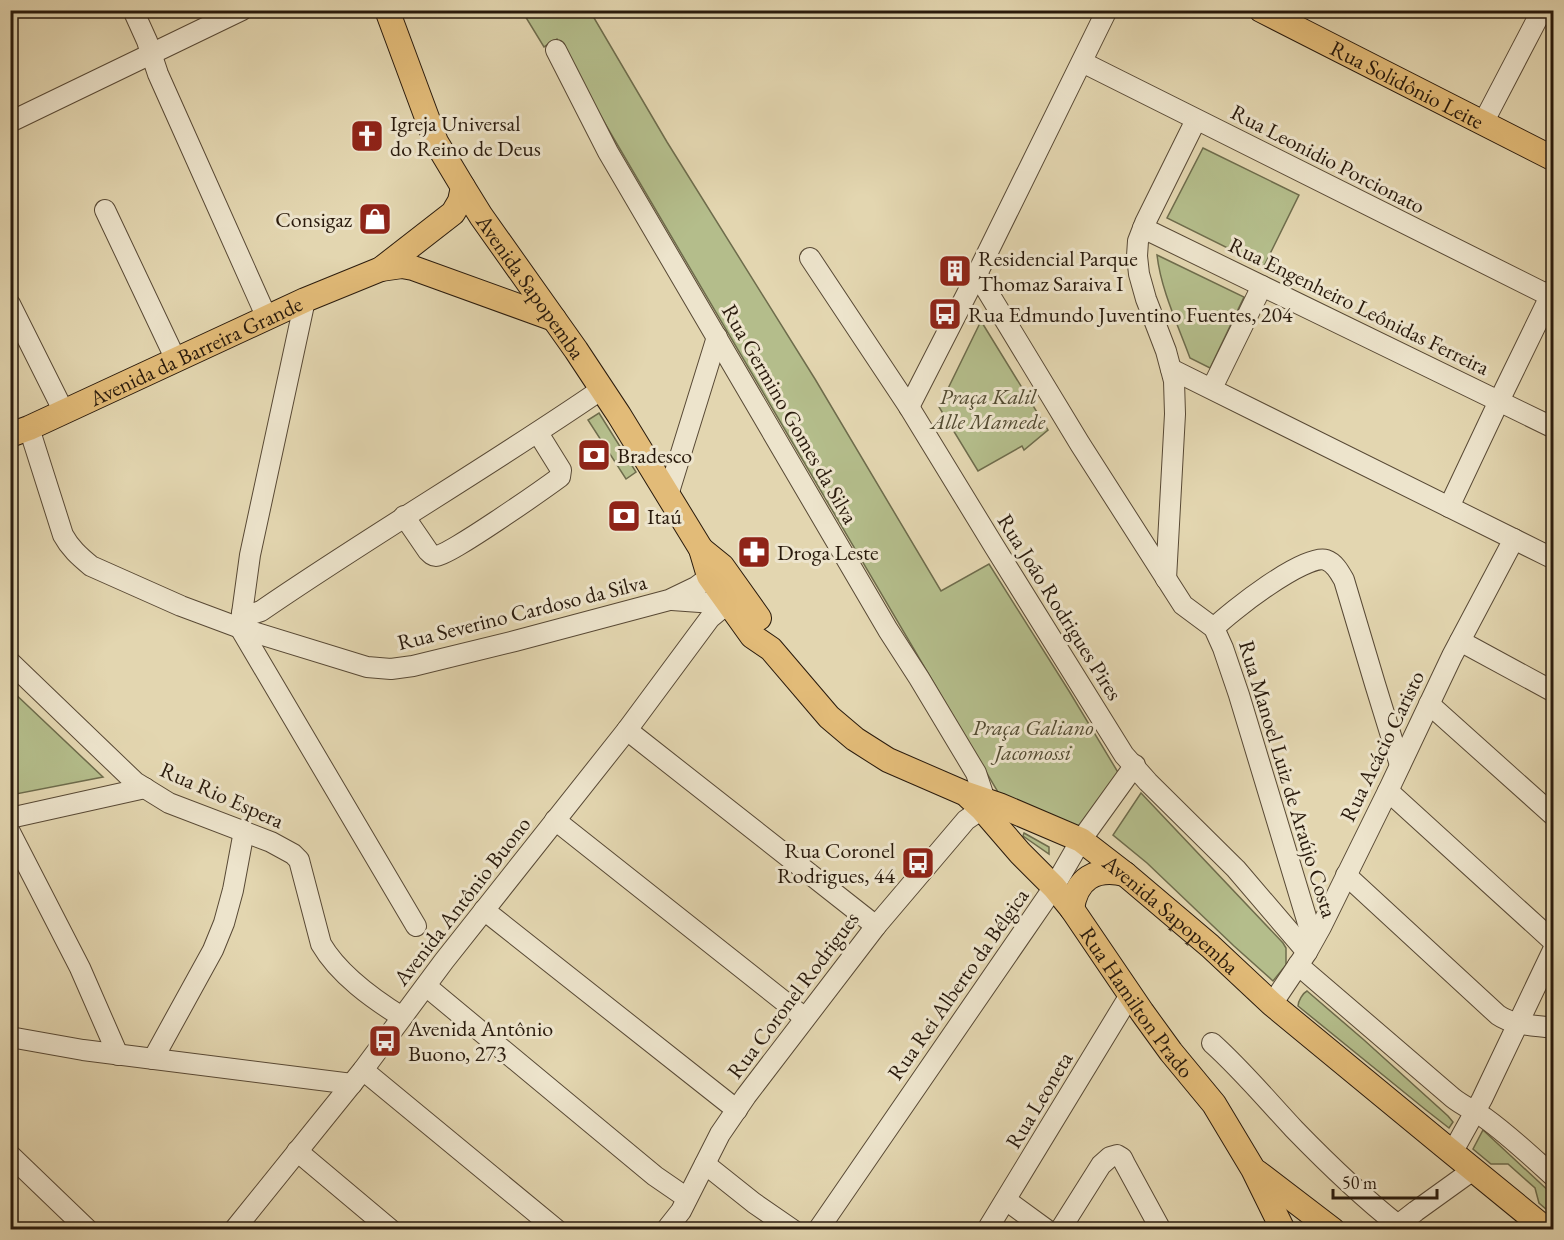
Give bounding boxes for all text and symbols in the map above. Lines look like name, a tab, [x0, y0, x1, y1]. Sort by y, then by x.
street label: Rua Solidônio Leite	[1325, 33, 1489, 136]
street label: Rua Leonidio Porcionato	[1226, 97, 1430, 221]
place label: Igreja Universal do Reino de Deus	[390, 109, 541, 163]
church icon: Igreja Universal do Reino de Deus	[349, 118, 385, 154]
shop icon: Consigaz	[357, 201, 393, 237]
place label: Consigaz	[275, 205, 353, 234]
street label: Avenida Sapopemba	[469, 208, 592, 365]
street label: Rua Engenheiro Leônidas Ferreira	[1224, 230, 1494, 382]
place label: Residencial Parque Thomaz Saraiva I	[978, 244, 1138, 298]
building icon: Residencial Parque Thomaz Saraiva I	[937, 253, 973, 289]
street label: Avenida da Barreira Grande	[84, 289, 307, 413]
bus stop icon: Rua Edmundo Juventino Fuentes, 204	[927, 296, 963, 332]
street label: Rua Germino Gomes da Silva	[715, 299, 865, 529]
place label: Rua Edmundo Juventino Fuentes, 204	[968, 300, 1293, 329]
park label: Praça Kalil Alle Mamede	[929, 382, 1046, 436]
bank icon: Bradesco	[576, 437, 612, 473]
place label: Bradesco	[617, 441, 692, 470]
bank icon: Itaú	[606, 498, 642, 534]
place label: Itaú	[647, 502, 682, 531]
street label: Rua João Rodrigues Pires	[991, 508, 1129, 706]
pharmacy icon: Droga Leste	[736, 534, 772, 570]
place label: Droga Leste	[777, 538, 879, 567]
street label: Rua Severino Cardoso da Silva	[394, 567, 650, 657]
street label: Rua Manoel Luiz de Araújo Costa	[1232, 637, 1344, 921]
street label: Rua Acácio Caristo	[1333, 666, 1431, 826]
park label: Praça Galiano Jacomossi	[972, 713, 1094, 767]
street label: Rua Rio Espera	[156, 755, 289, 835]
street label: Avenida Antônio Buono	[386, 810, 537, 992]
place label: Rua Coronel Rodrigues, 44	[777, 836, 895, 890]
bus stop icon: Rua Coronel Rodrigues, 44	[900, 845, 936, 881]
street label: Avenida Sapopemba	[1096, 847, 1246, 981]
street label: Rua Rei Alberto da Bélgica	[881, 882, 1035, 1086]
street label: Rua Coronel Rodrigues	[721, 905, 865, 1085]
street label: Rua Hamilton Prado	[1074, 921, 1201, 1084]
place label: Avenida Antônio Buono, 273	[407, 1014, 553, 1068]
bus stop icon: Avenida Antônio Buono, 273	[367, 1023, 403, 1059]
street label: Rua Leoneta	[999, 1046, 1079, 1154]
scale bar	[1333, 1162, 1436, 1200]
text: 50 m	[1342, 1171, 1377, 1194]

